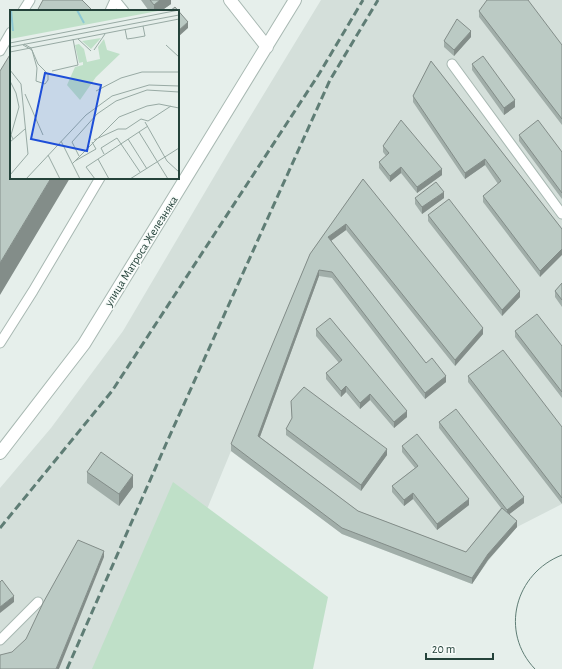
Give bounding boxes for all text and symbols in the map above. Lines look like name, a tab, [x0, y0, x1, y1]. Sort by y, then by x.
inset map	[10, 10, 179, 179]
street label: улица Матроса Железняка	[102, 193, 181, 310]
scale bar	[426, 635, 493, 661]
text: 20 m	[432, 643, 455, 655]

